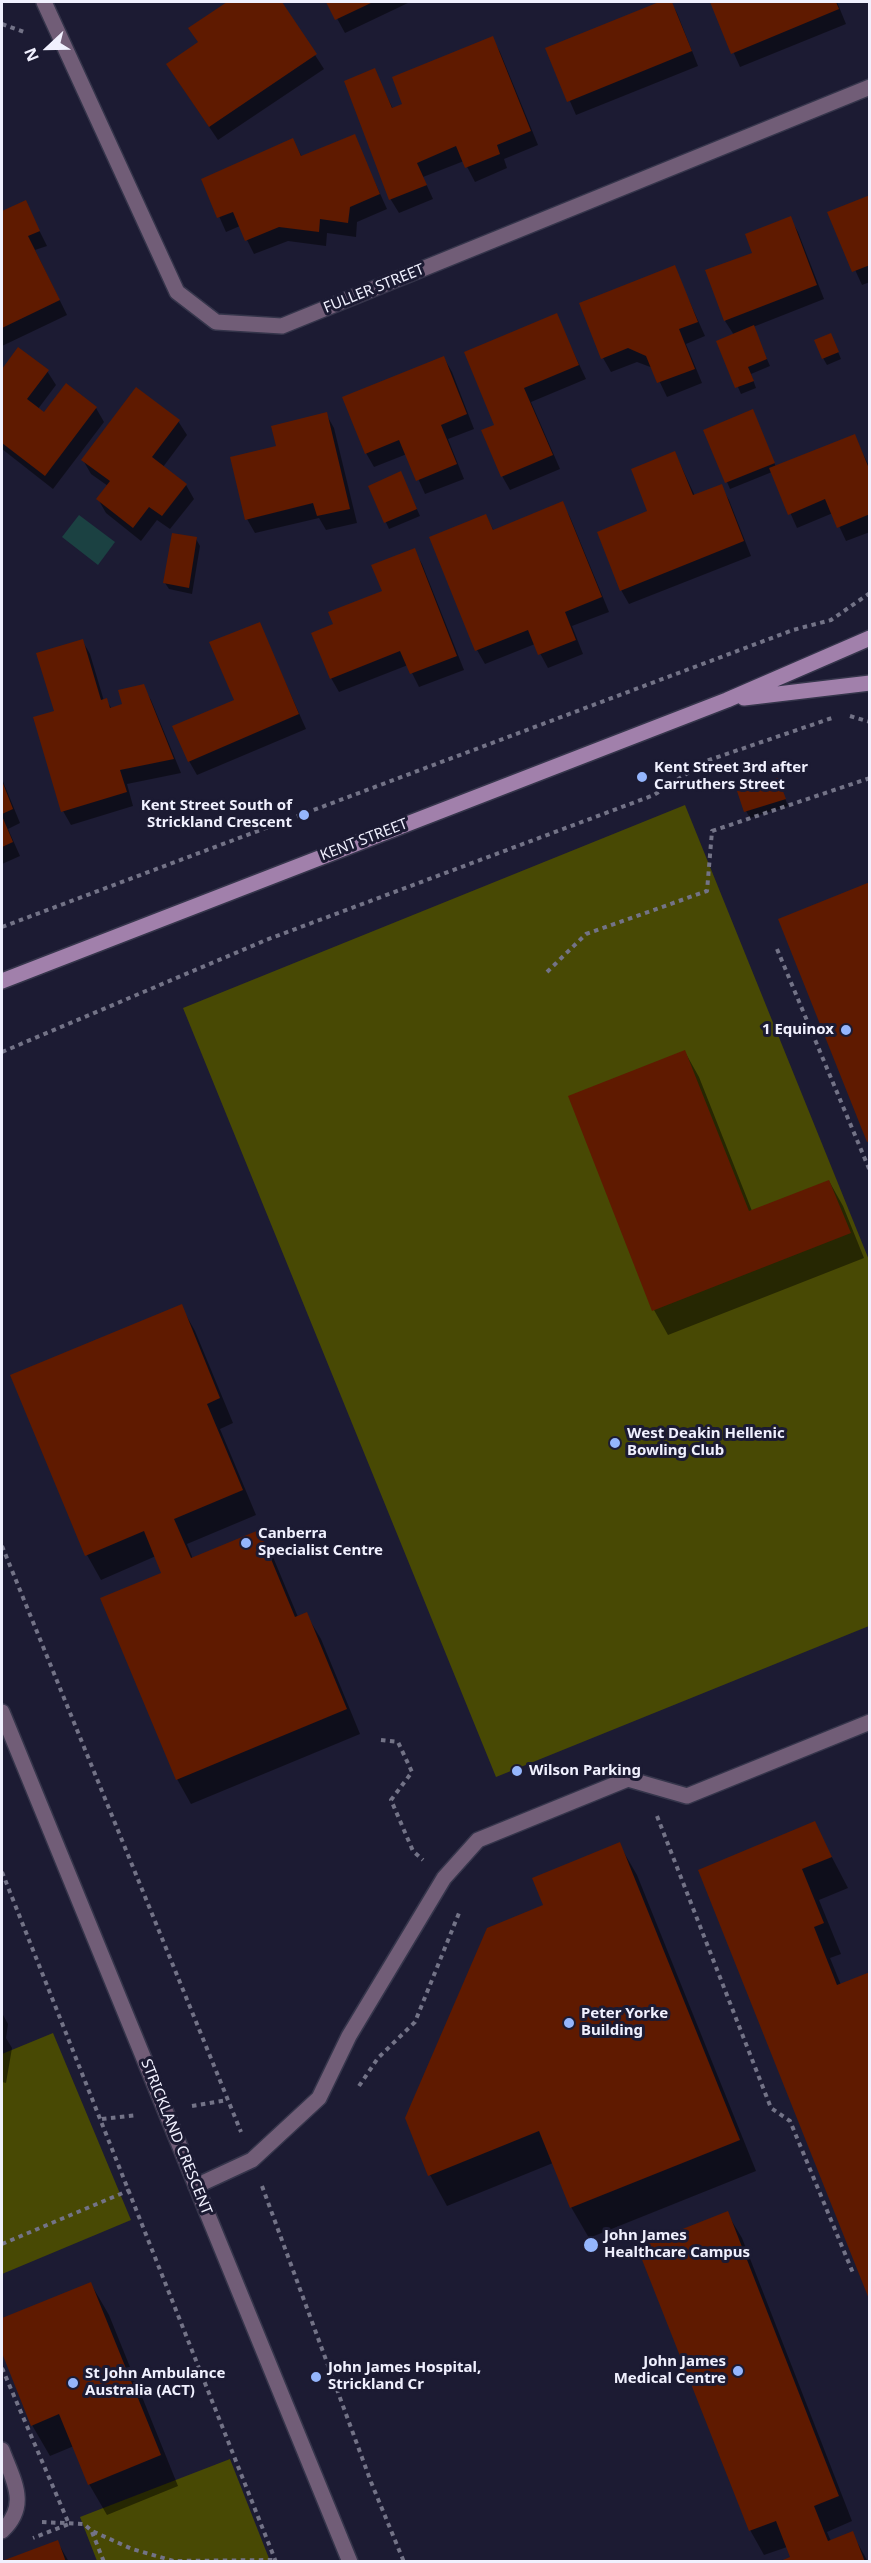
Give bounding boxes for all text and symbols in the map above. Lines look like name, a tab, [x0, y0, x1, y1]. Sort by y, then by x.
north arrow	[18, 18, 78, 78]
text: N	[19, 45, 44, 65]
street label: FULLER STREET	[321, 261, 427, 317]
place label: Kent Street 3rd after Carruthers Street	[654, 759, 808, 794]
marker: Kent Street 3rd after Carruthers Street	[635, 770, 649, 784]
place label: Kent Street South of Strickland Crescent	[141, 797, 292, 832]
marker: Kent Street South of Strickland Crescent	[297, 808, 311, 822]
street label: KENT STREET	[318, 815, 410, 865]
place label: 1 Equinox	[762, 1021, 834, 1039]
marker: 1 Equinox	[839, 1023, 853, 1037]
place label: West Deakin Hellenic Bowling Club	[627, 1425, 785, 1460]
marker: West Deakin Hellenic Bowling Club	[608, 1436, 622, 1450]
place label: Canberra Specialist Centre	[258, 1525, 383, 1560]
marker: Canberra Specialist Centre	[239, 1536, 253, 1550]
place label: Wilson Parking	[529, 1762, 641, 1780]
marker: Wilson Parking	[510, 1764, 524, 1778]
place label: Peter Yorke Building	[581, 2005, 668, 2040]
marker: Peter Yorke Building	[562, 2016, 576, 2030]
street label: STRICKLAND CRESCENT	[136, 2056, 216, 2218]
place label: John James Healthcare Campus	[604, 2227, 750, 2262]
marker: John James Healthcare Campus	[582, 2236, 600, 2254]
place label: John James Medical Centre	[614, 2353, 726, 2388]
place label: John James Hospital, Strickland Cr	[328, 2359, 481, 2394]
marker: John James Medical Centre	[731, 2364, 745, 2378]
place label: St John Ambulance Australia (ACT)	[85, 2365, 226, 2400]
marker: John James Hospital, Strickland Cr	[309, 2370, 323, 2384]
marker: St John Ambulance Australia (ACT)	[66, 2376, 80, 2390]

